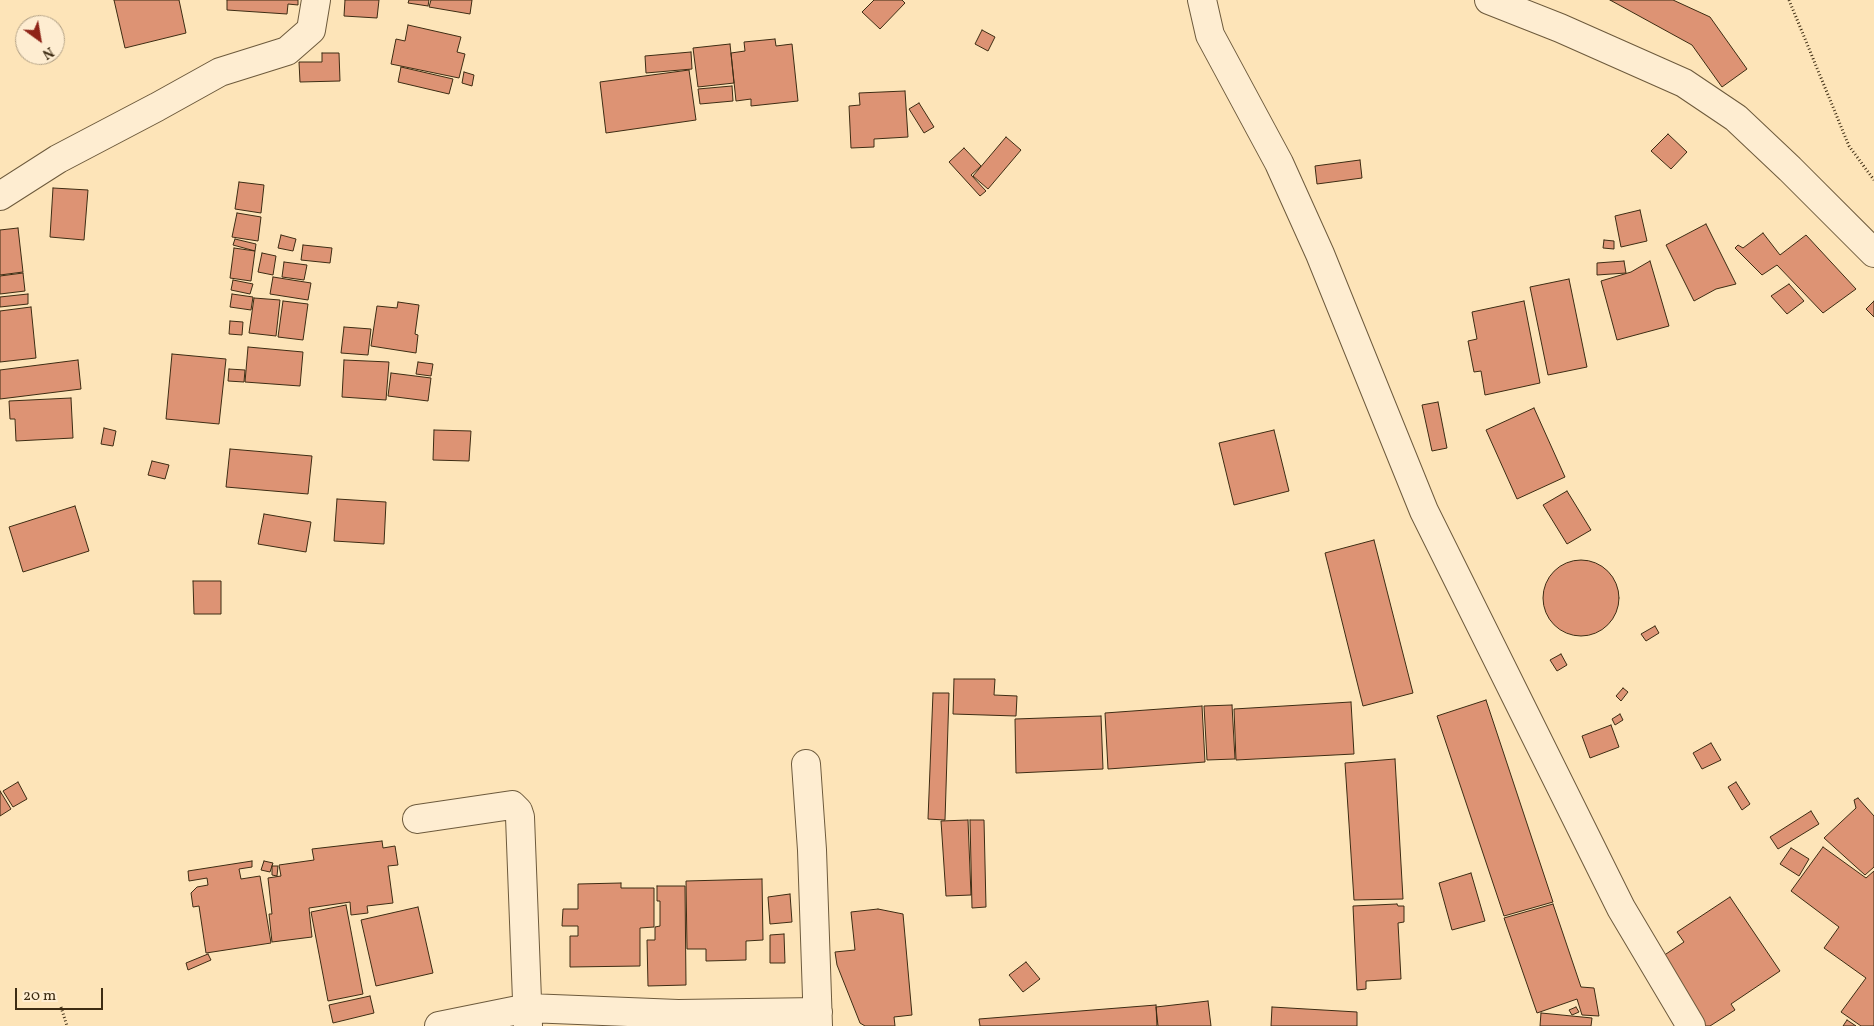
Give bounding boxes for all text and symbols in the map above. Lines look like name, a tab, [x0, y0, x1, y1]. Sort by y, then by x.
north arrow	[15, 15, 65, 65]
text: N	[38, 42, 57, 63]
scale bar	[18, 978, 105, 1010]
text: 20 m	[23, 986, 56, 1007]

